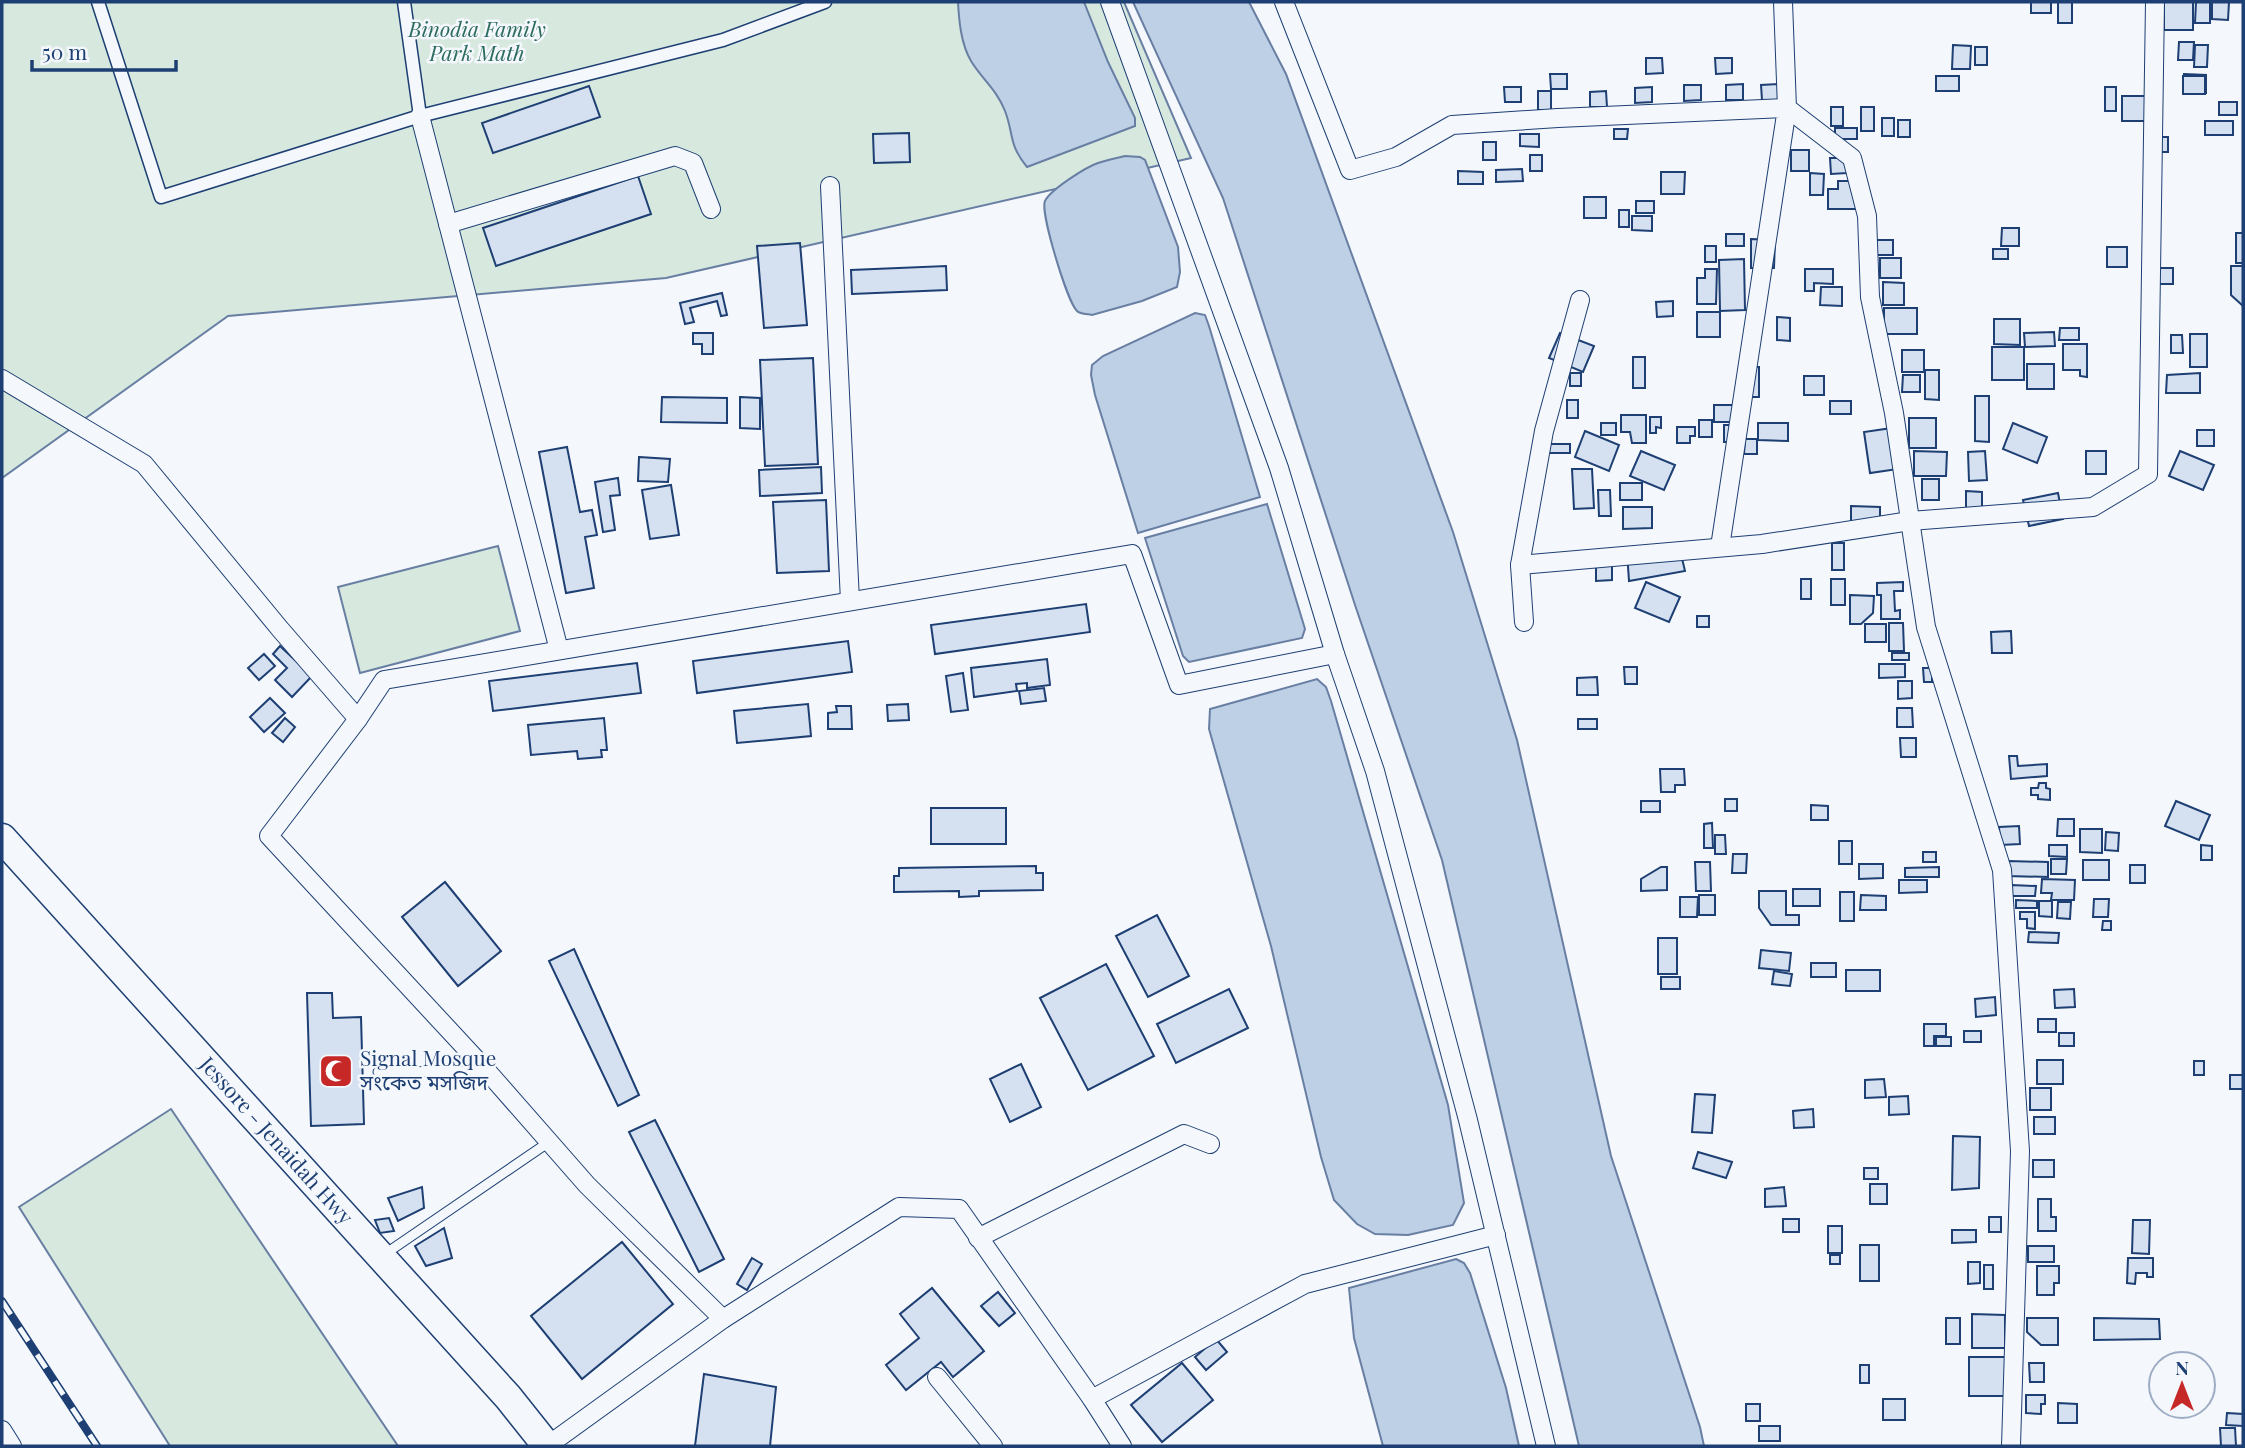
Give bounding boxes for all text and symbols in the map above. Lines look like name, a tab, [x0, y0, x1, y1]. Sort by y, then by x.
park label: Binodia Family Park Math	[407, 14, 546, 66]
scale bar	[32, 28, 175, 72]
text: 50 m	[42, 37, 88, 65]
place label: Signal Mosque সংকেত মসজিদ	[359, 1043, 496, 1095]
street label: Jessore - Jenaidah Hwy	[194, 1049, 361, 1230]
mosque icon: Signal Mosque সংকেত মসজিদ	[317, 1052, 355, 1090]
north arrow	[2147, 1350, 2217, 1420]
text: N	[2175, 1354, 2189, 1380]

